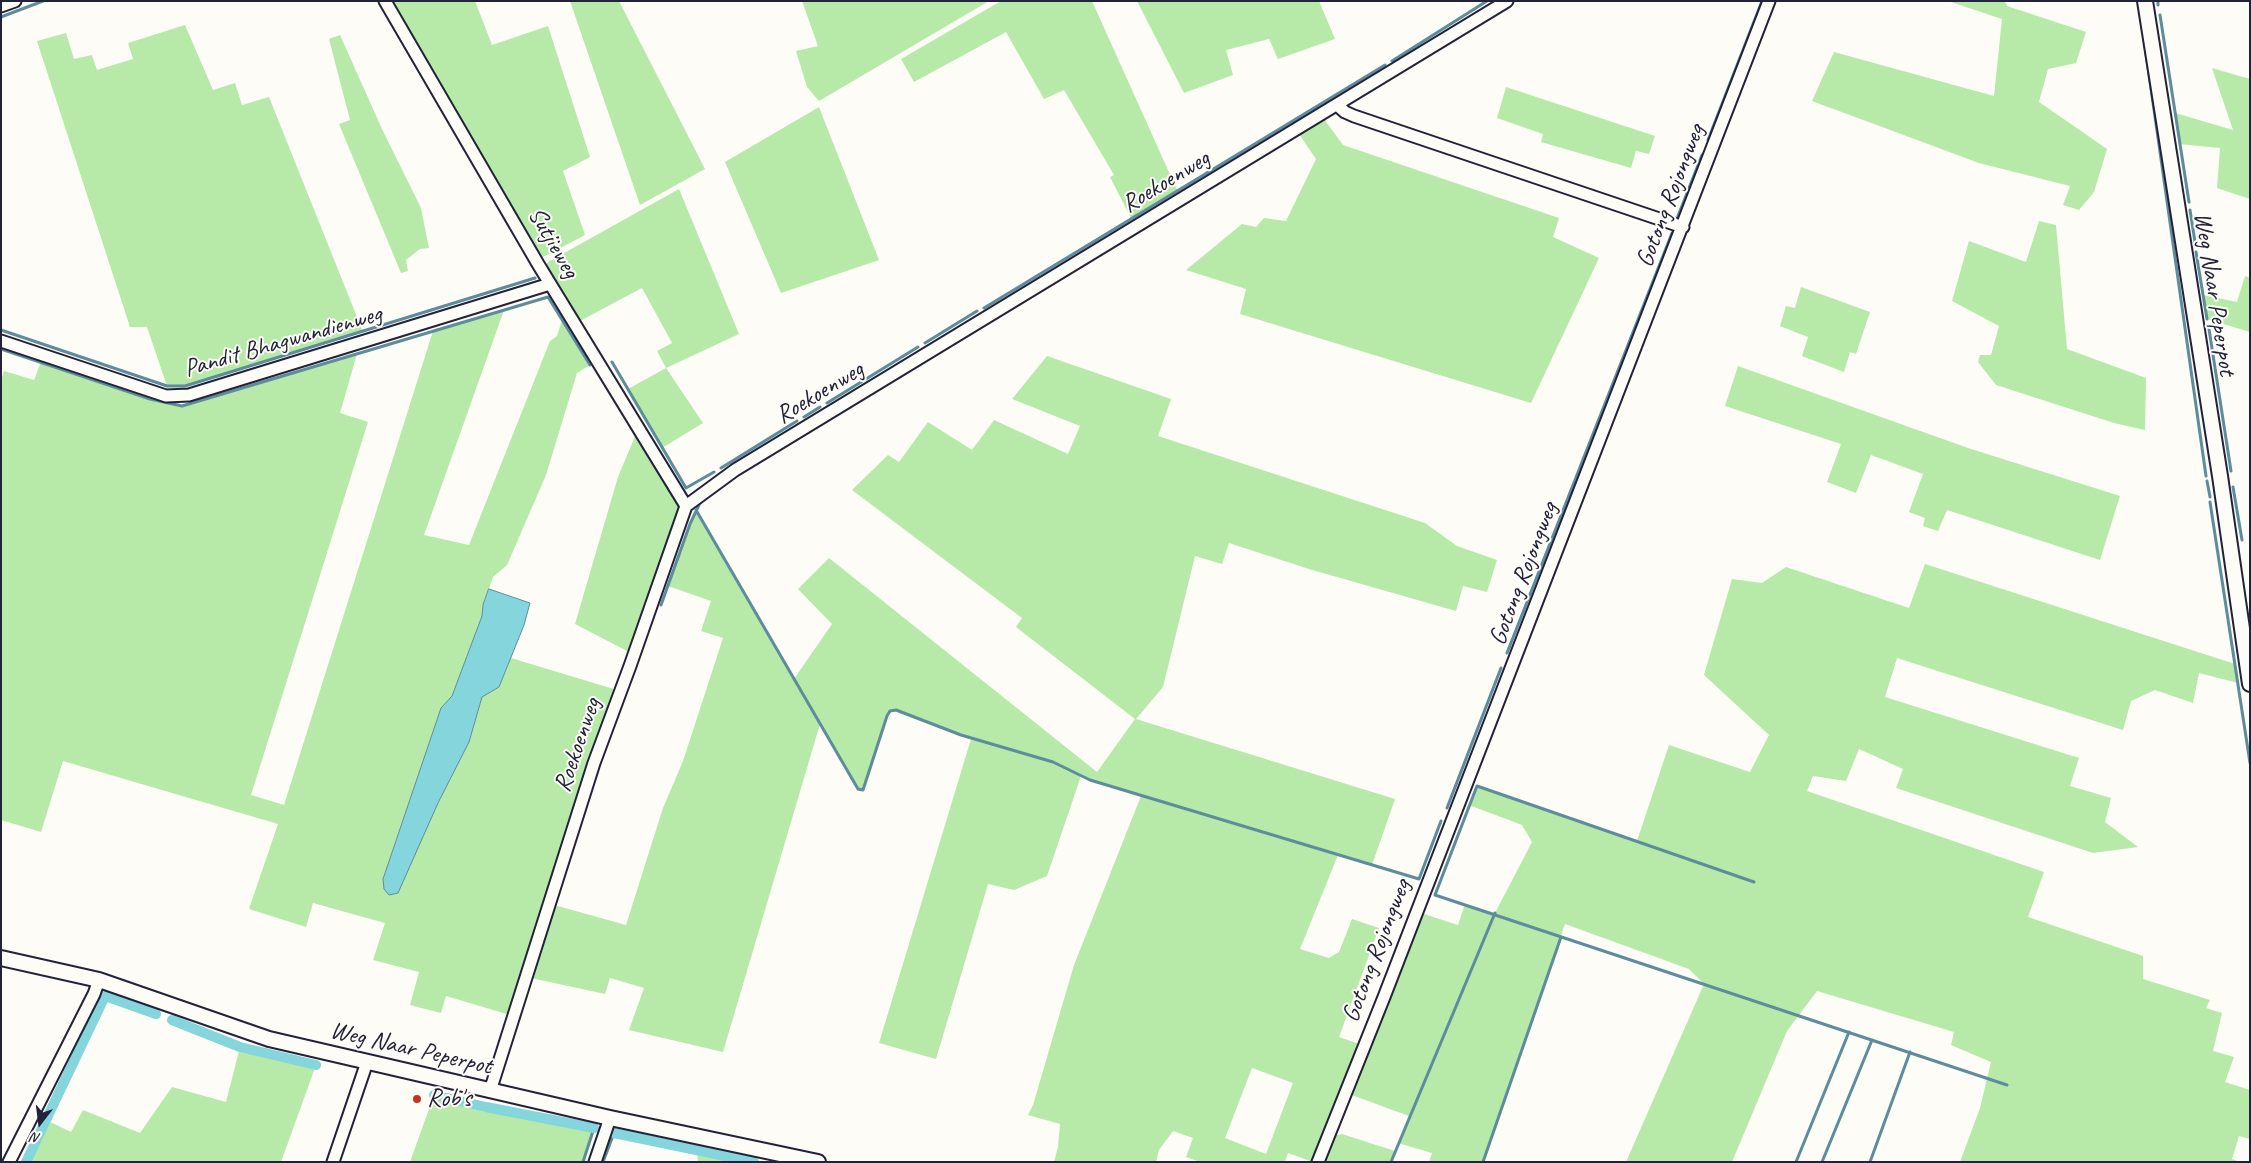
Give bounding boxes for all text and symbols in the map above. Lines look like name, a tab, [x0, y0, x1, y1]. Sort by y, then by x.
street label: Gotong Rojongweg	[1630, 121, 1712, 271]
street label: Roekoenweg	[1117, 144, 1215, 220]
street label: Sutjieweg	[521, 202, 585, 284]
street label: Weg Naar Peperpot	[2186, 210, 2242, 378]
street label: Pandit Bhagwandienweg	[181, 299, 385, 385]
street label: Roekoenweg	[771, 355, 869, 431]
street label: Gotong Rojongweg	[1483, 499, 1565, 649]
street label: Roekoenweg	[548, 694, 608, 796]
street label: Gotong Rojongweg	[1336, 876, 1418, 1026]
street label: Weg Naar Peperpot	[327, 1016, 495, 1082]
place label: Rob's	[427, 1084, 471, 1114]
marker: Rob's	[411, 1093, 423, 1105]
north arrow	[15, 1098, 65, 1148]
text: N	[30, 1129, 42, 1147]

